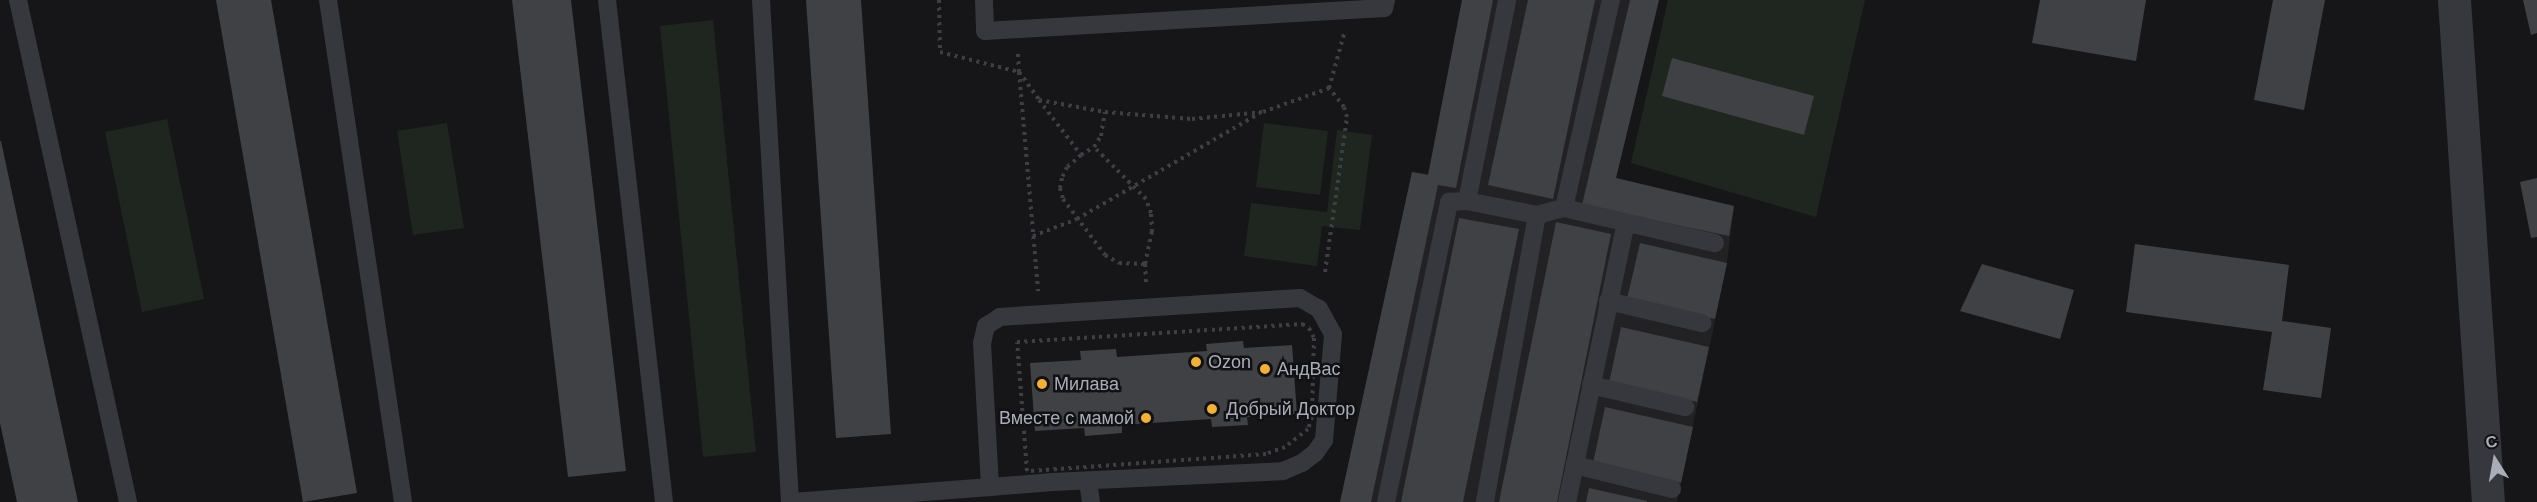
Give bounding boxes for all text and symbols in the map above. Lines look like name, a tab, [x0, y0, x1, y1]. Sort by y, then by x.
place label: Ozon	[1208, 351, 1251, 373]
marker: Ozon	[1189, 355, 1203, 369]
place label: АндВас	[1277, 358, 1340, 380]
marker: АндВас	[1258, 362, 1272, 376]
place label: Милава	[1054, 373, 1119, 395]
marker: Милава	[1035, 377, 1049, 391]
place label: Добрый Доктор	[1226, 398, 1355, 420]
marker: Добрый Доктор	[1203, 400, 1221, 418]
place label: Вместе с мамой	[999, 407, 1134, 429]
marker: Вместе с мамой	[1139, 411, 1153, 425]
north arrow	[2465, 430, 2525, 490]
text: С	[2484, 432, 2499, 451]

